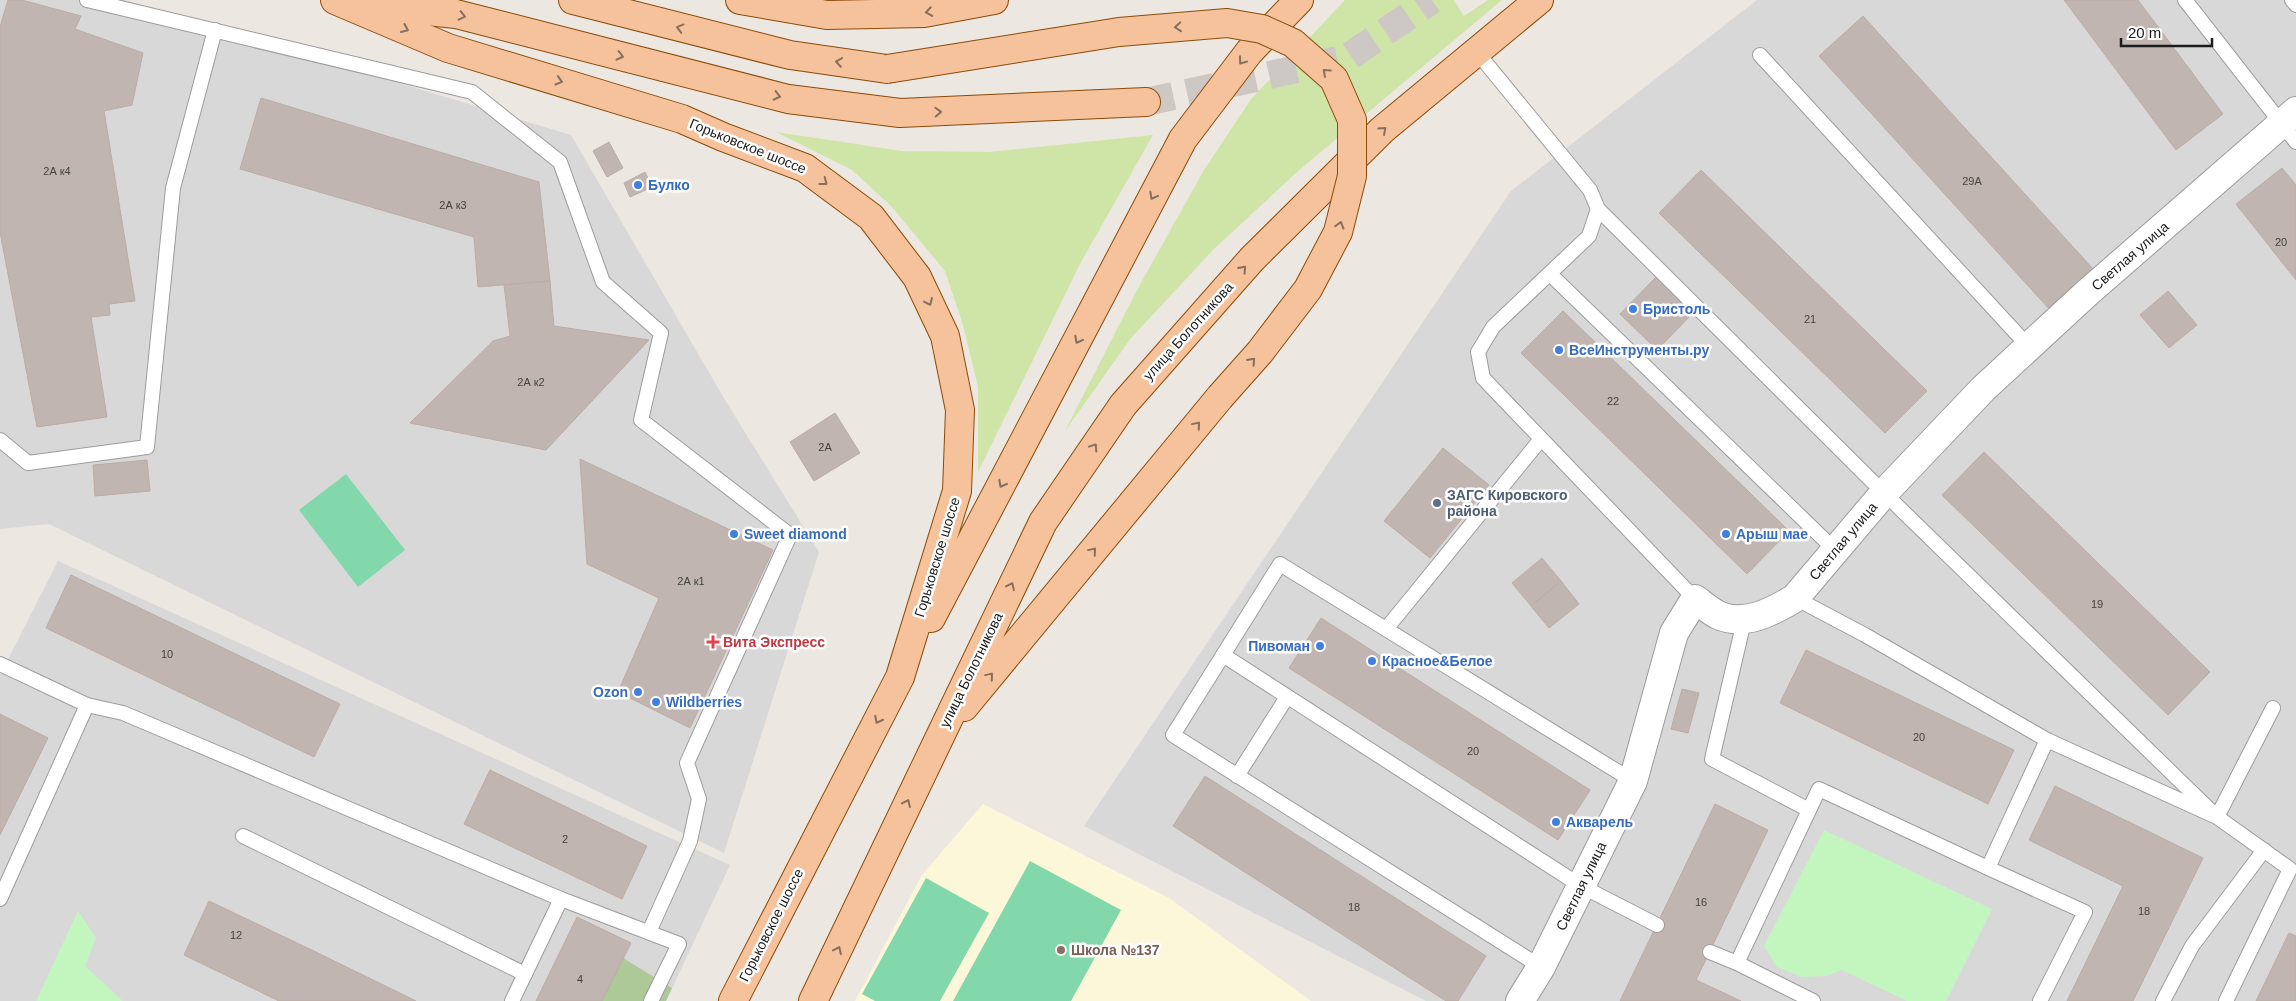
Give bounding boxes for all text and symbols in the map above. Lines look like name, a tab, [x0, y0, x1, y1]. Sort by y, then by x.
one-way arrow	[925, 6, 933, 17]
one-way arrow	[458, 10, 467, 21]
scale bar	[2121, 15, 2212, 47]
one-way arrow	[1173, 21, 1181, 32]
one-way arrow	[400, 23, 409, 34]
one-way arrow	[675, 23, 684, 34]
text: 20 m	[2128, 24, 2161, 41]
one-way arrow	[615, 50, 624, 61]
one-way arrow	[1240, 55, 1248, 64]
one-way arrow	[834, 57, 842, 68]
one-way arrow	[1322, 69, 1331, 78]
one-way arrow	[554, 76, 562, 86]
one-way arrow	[772, 91, 780, 101]
one-way arrow	[934, 106, 942, 117]
street label: Горьковское шоссе	[687, 115, 809, 177]
one-way arrow	[1378, 127, 1387, 136]
house number: 2А к4	[43, 165, 71, 177]
house number: 29А	[1962, 175, 1982, 187]
one-way arrow	[818, 176, 827, 184]
place label: Булко	[648, 177, 690, 193]
marker: Булко	[632, 179, 644, 191]
one-way arrow	[1149, 191, 1159, 200]
house number: 2А к3	[439, 199, 467, 211]
street label: Светлая улица	[2088, 218, 2172, 294]
one-way arrow	[1334, 221, 1344, 230]
house number: 20	[2275, 236, 2287, 248]
one-way arrow	[1237, 266, 1246, 275]
street label: улица Болотникова	[1140, 279, 1236, 383]
one-way arrow	[923, 297, 933, 306]
place label: Бристоль	[1643, 301, 1711, 317]
marker: Бристоль	[1627, 303, 1639, 315]
house number: 21	[1804, 313, 1816, 325]
one-way arrow	[1074, 335, 1084, 344]
place label: ВсеИнструменты.ру	[1569, 342, 1709, 358]
marker: ВсеИнструменты.ру	[1553, 344, 1565, 356]
one-way arrow	[1247, 357, 1256, 366]
house number: 2А к2	[517, 376, 545, 388]
house number: 22	[1607, 395, 1619, 407]
one-way arrow	[1191, 422, 1200, 431]
house number: 2А	[818, 441, 832, 453]
one-way arrow	[1088, 443, 1097, 453]
one-way arrow	[998, 479, 1008, 488]
place label: ЗАГС Кировского района	[1447, 487, 1568, 519]
street label: Горьковское шоссе	[911, 495, 963, 619]
marker: ЗАГС Кировского района	[1431, 497, 1443, 509]
street label: Светлая улица	[1806, 499, 1880, 583]
place label: Sweet diamond	[744, 526, 847, 542]
place label: Арыш мае	[1736, 526, 1808, 542]
marker: Sweet diamond	[728, 528, 740, 540]
marker: Арыш мае	[1720, 528, 1732, 540]
one-way arrow	[1088, 547, 1097, 556]
house number: 2А к1	[677, 575, 705, 587]
one-way arrow	[1005, 583, 1015, 592]
house number: 19	[2091, 598, 2103, 610]
street label: улица Болотникова	[936, 610, 1006, 730]
place label: Вита Экспресс	[723, 634, 825, 650]
marker: Вита Экспресс	[707, 636, 719, 648]
place label: Пивоман	[1248, 638, 1310, 654]
marker: Пивоман	[1314, 640, 1326, 652]
house number: 10	[161, 648, 173, 660]
place label: Красное&Белое	[1382, 653, 1493, 669]
marker: Красное&Белое	[1366, 655, 1378, 667]
one-way arrow	[984, 673, 992, 682]
place label: Ozon	[593, 684, 628, 700]
marker: Ozon	[632, 686, 644, 698]
place label: Wildberries	[666, 694, 742, 710]
marker: Wildberries	[650, 696, 662, 708]
one-way arrow	[874, 715, 884, 724]
house number: 20	[1913, 731, 1925, 743]
house number: 20	[1467, 745, 1479, 757]
one-way arrow	[901, 799, 911, 808]
place label: Акварель	[1566, 814, 1634, 830]
marker: Акварель	[1550, 816, 1562, 828]
house number: 2	[562, 833, 568, 845]
street label: Светлая улица	[1553, 839, 1609, 933]
street label: Горьковское шоссе	[736, 866, 806, 984]
house number: 16	[1695, 896, 1707, 908]
house number: 18	[1348, 901, 1360, 913]
house number: 18	[2138, 905, 2150, 917]
house number: 12	[230, 929, 242, 941]
place label: Школа №137	[1071, 942, 1160, 958]
marker: Школа №137	[1055, 944, 1067, 956]
one-way arrow	[832, 946, 842, 955]
house number: 4	[577, 973, 583, 985]

